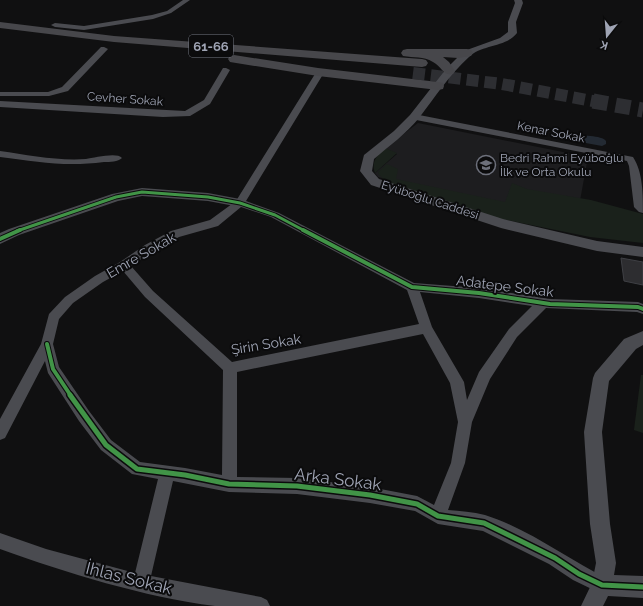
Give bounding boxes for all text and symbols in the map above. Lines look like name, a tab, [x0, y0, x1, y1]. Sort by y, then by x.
north arrow	[587, 16, 627, 56]
road number: 61-66	[189, 35, 233, 57]
text: K	[598, 38, 610, 52]
street label: Cevher Sokak	[87, 89, 164, 109]
street label: Kenar Sokak	[516, 119, 587, 146]
place label: Bedri Rahmi Eyüboğlu İlk ve Orta Okulu	[500, 151, 623, 179]
school or university icon: Bedri Rahmi Eyüboğlu İlk ve Orta Okulu	[475, 154, 497, 176]
street label: Eyüboğlu Caddesi	[380, 178, 480, 222]
street label: Emre Sokak	[104, 229, 179, 281]
street label: Adatepe Sokak	[455, 272, 555, 300]
street label: Şirin Sokak	[230, 330, 303, 357]
street label: Arka Sokak	[293, 464, 383, 494]
street label: İhlas Sokak	[84, 558, 174, 598]

